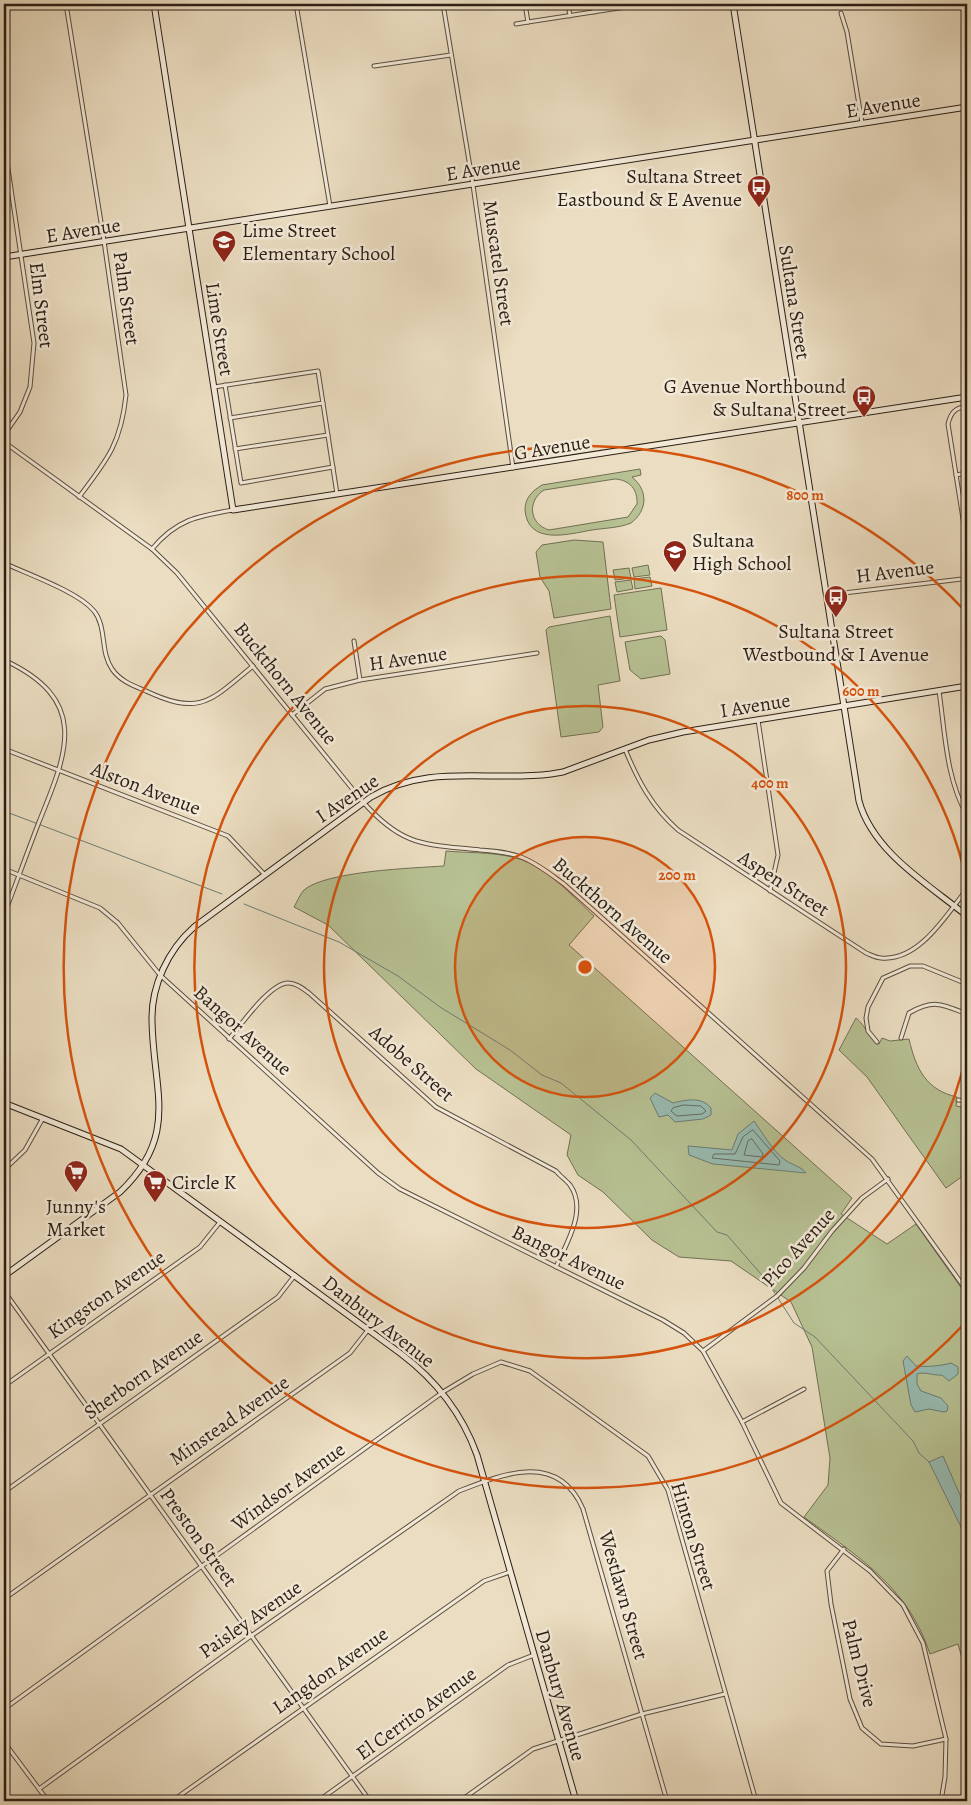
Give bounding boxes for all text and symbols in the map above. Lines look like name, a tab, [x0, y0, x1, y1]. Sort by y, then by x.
street label: E Avenue	[844, 86, 922, 125]
street label: E Avenue	[444, 149, 522, 188]
place label: Sultana Street Eastbound & E Avenue	[557, 163, 742, 213]
bus stop icon: Sultana Street Eastbound & E Avenue	[746, 174, 772, 208]
street label: Muscatel Street	[476, 199, 521, 328]
street label: E Avenue	[44, 211, 122, 250]
place label: Lime Street Elementary School	[242, 217, 395, 267]
school or university icon: Lime Street Elementary School	[211, 229, 237, 263]
street label: Sultana Street	[772, 243, 817, 362]
street label: Palm Street	[107, 249, 147, 347]
street label: Elm Street	[23, 260, 60, 350]
street label: Lime Street	[199, 280, 240, 378]
place label: G Avenue Northbound & Sultana Street	[664, 373, 846, 423]
bus stop icon: G Avenue Northbound & Sultana Street	[851, 384, 877, 418]
street label: G Avenue	[512, 428, 592, 467]
text: 800 m	[786, 485, 824, 505]
place label: Sultana High School	[692, 527, 791, 577]
school or university icon: Sultana High School	[662, 539, 688, 573]
street label: H Avenue	[854, 553, 936, 590]
bus stop icon: Sultana Street Westbound & I Avenue	[823, 584, 849, 618]
street label: Buckthorn Avenue	[228, 616, 344, 750]
place label: Sultana Street Westbound & I Avenue	[742, 618, 929, 668]
street label: H Avenue	[367, 640, 449, 677]
text: 600 m	[842, 681, 880, 701]
street label: I Avenue	[718, 687, 792, 724]
street label: Alston Avenue	[86, 755, 204, 822]
street label: I Avenue	[310, 767, 384, 829]
text: 400 m	[751, 773, 789, 793]
street label: Aspen Street	[732, 843, 835, 923]
street label: Buckthorn Avenue	[547, 851, 678, 970]
text: 200 m	[658, 865, 696, 885]
centre of rings	[576, 958, 594, 976]
street label: Bangor Avenue	[188, 979, 298, 1082]
street label: Adobe Street	[363, 1018, 460, 1108]
supermarket icon: Junny's Market	[63, 1159, 89, 1193]
supermarket icon: Circle K	[142, 1169, 168, 1203]
place label: Circle K	[172, 1169, 236, 1196]
place label: Junny's Market	[46, 1193, 106, 1243]
street label: Pico Avenue	[756, 1202, 841, 1293]
street label: Bangor Avenue	[507, 1218, 630, 1297]
street label: Kingston Avenue	[42, 1244, 171, 1345]
street label: Danbury Avenue	[317, 1269, 441, 1374]
street label: Sherborn Avenue	[78, 1323, 208, 1426]
street label: Minstead Avenue	[164, 1369, 295, 1472]
street label: Windsor Avenue	[225, 1436, 351, 1537]
street label: Hinton Street	[664, 1479, 723, 1594]
street label: Preston Street	[154, 1482, 244, 1592]
street label: Westlawn Street	[592, 1527, 655, 1663]
street label: Paisley Avenue	[193, 1574, 307, 1665]
street label: Palm Drive	[835, 1616, 884, 1710]
street label: Langdon Avenue	[267, 1620, 394, 1720]
street label: Danbury Avenue	[529, 1626, 592, 1764]
street label: El Cerrito Avenue	[351, 1660, 482, 1766]

